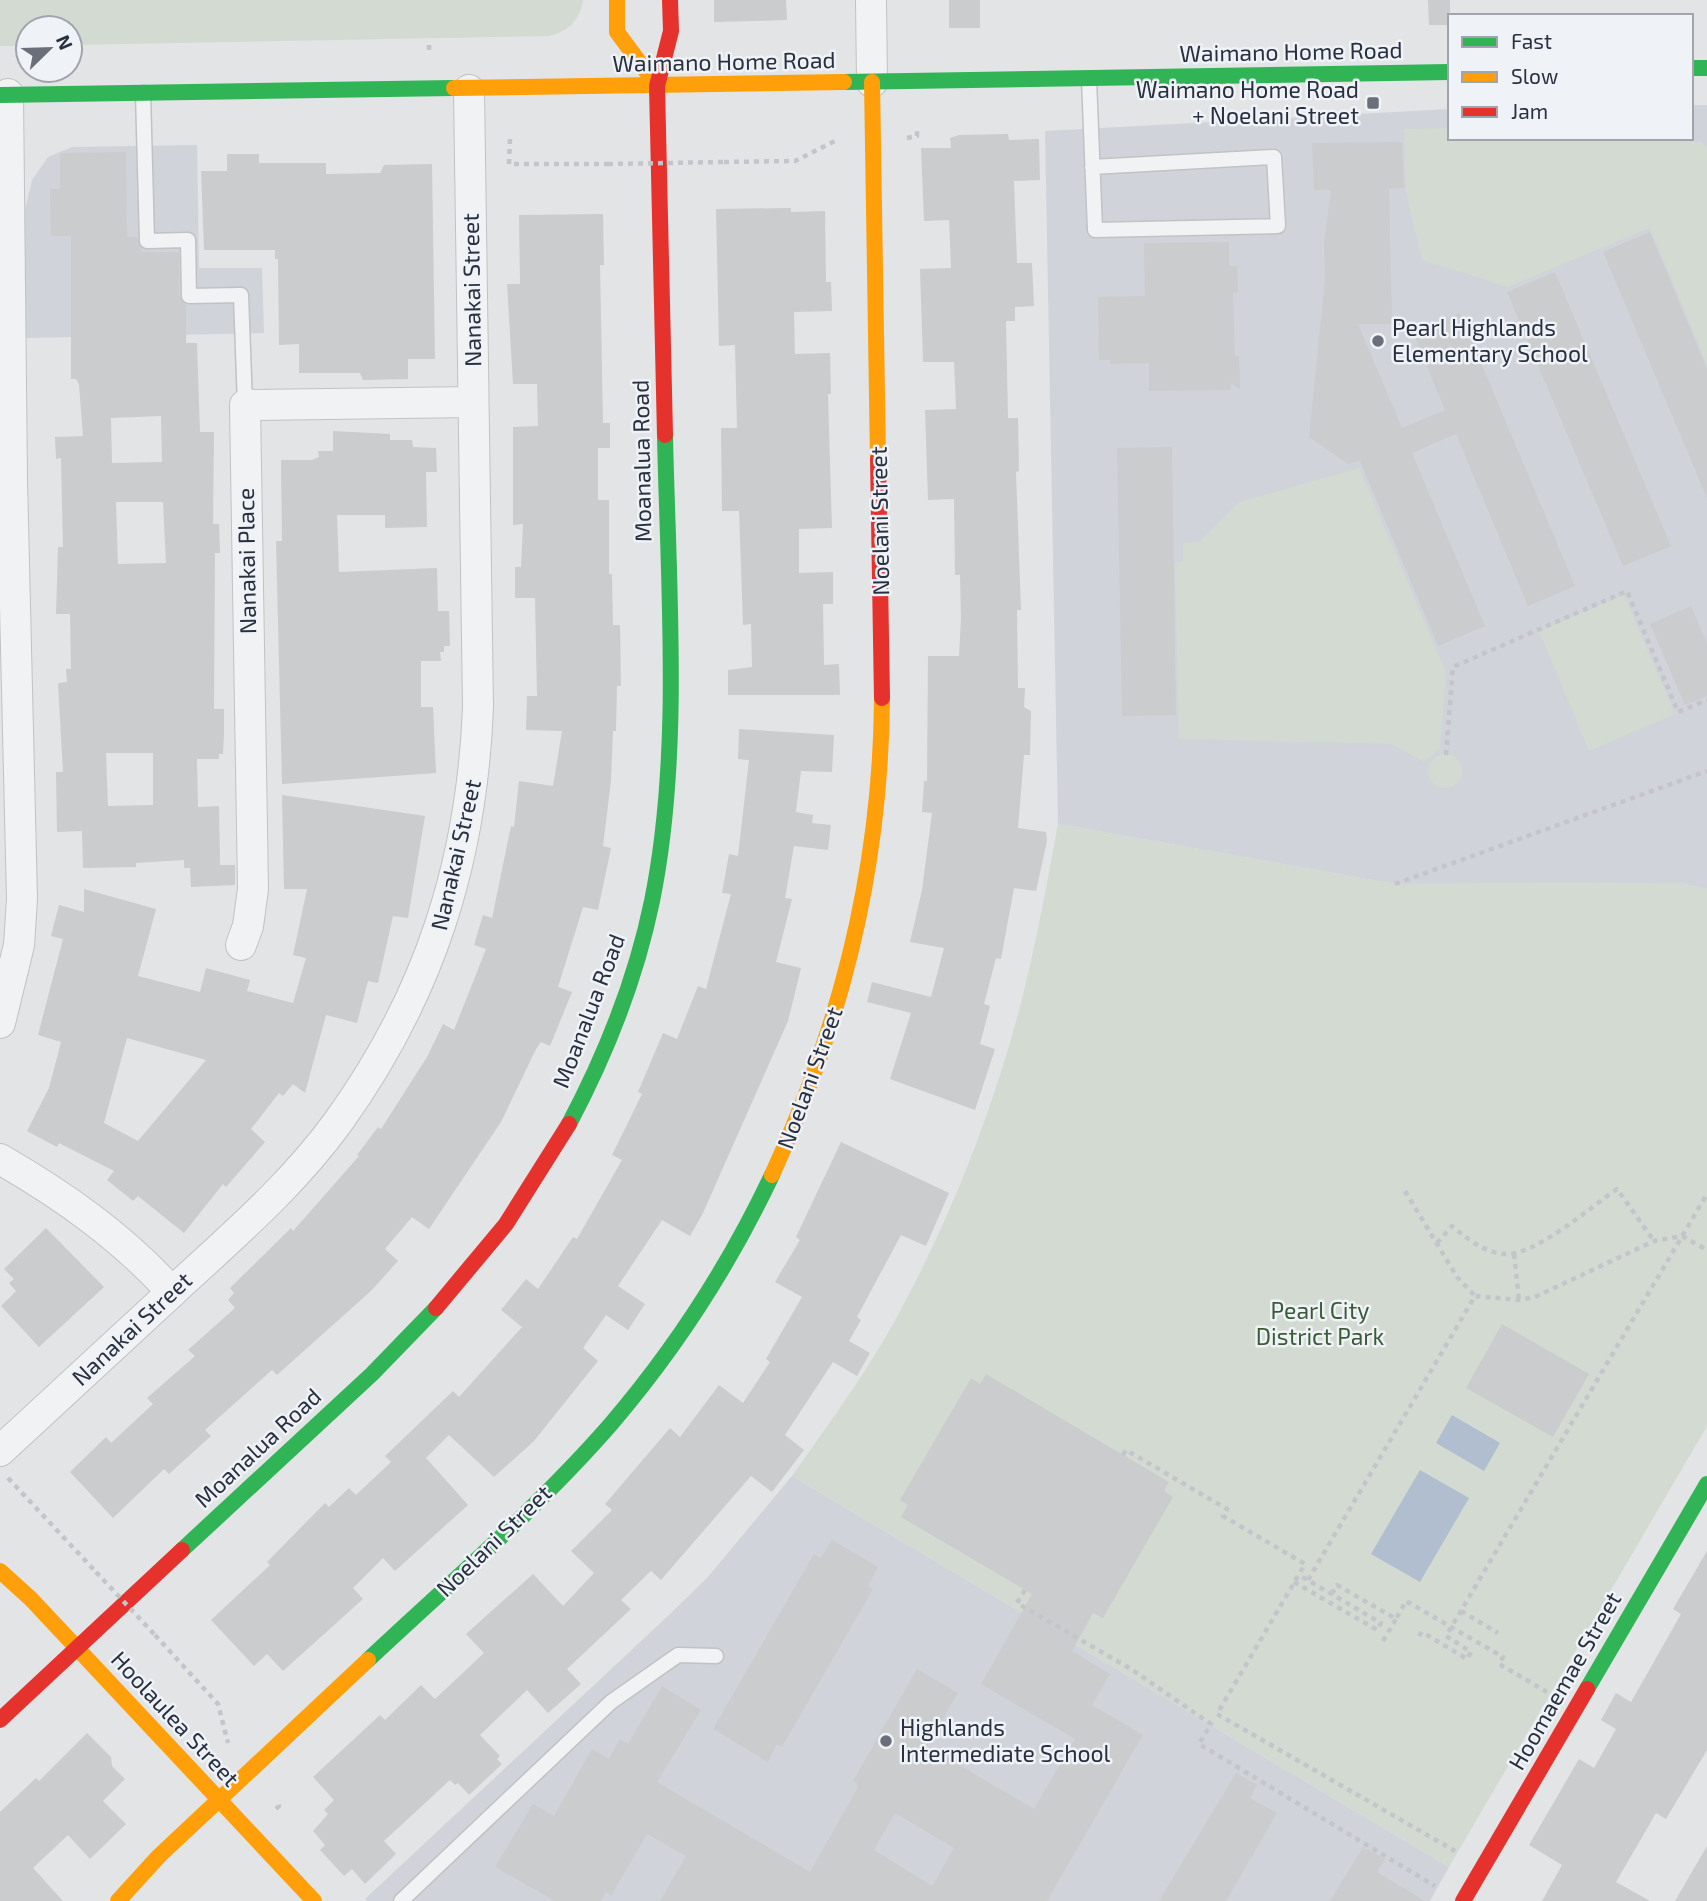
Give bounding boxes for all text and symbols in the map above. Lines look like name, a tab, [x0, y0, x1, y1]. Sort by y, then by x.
north arrow	[14, 14, 84, 84]
legend	[1448, 14, 1693, 140]
text: Fast	[1511, 28, 1552, 53]
text: N	[52, 31, 78, 53]
street label: Waimano Home Road	[1179, 35, 1403, 67]
street label: Waimano Home Road	[612, 45, 836, 77]
text: Slow	[1511, 63, 1558, 88]
place label: Waimano Home Road + Noelani Street	[1136, 75, 1359, 129]
marker: Waimano Home Road + Noelani Street	[1365, 95, 1381, 111]
text: Jam	[1511, 98, 1548, 123]
street label: Nanakai Street	[456, 213, 486, 367]
place label: Pearl Highlands Elementary School	[1392, 313, 1588, 367]
marker: Pearl Highlands Elementary School	[1370, 333, 1386, 349]
street label: Moanalua Road	[626, 380, 656, 543]
street label: Noelani Street	[864, 446, 894, 596]
street label: Nanakai Place	[231, 488, 261, 634]
street label: Nanakai Street	[424, 776, 486, 933]
street label: Moanalua Road	[546, 930, 630, 1092]
street label: Noelani Street	[770, 1003, 848, 1153]
street label: Nanakai Street	[65, 1265, 197, 1391]
park label: Pearl City District Park	[1256, 1296, 1385, 1350]
street label: Moanalua Road	[188, 1382, 326, 1513]
street label: Noelani Street	[430, 1478, 557, 1602]
street label: Hoomaemae Street	[1502, 1586, 1627, 1774]
street label: Hoolaulea Street	[106, 1645, 246, 1792]
place label: Highlands Intermediate School	[900, 1713, 1111, 1767]
marker: Highlands Intermediate School	[878, 1733, 894, 1749]

